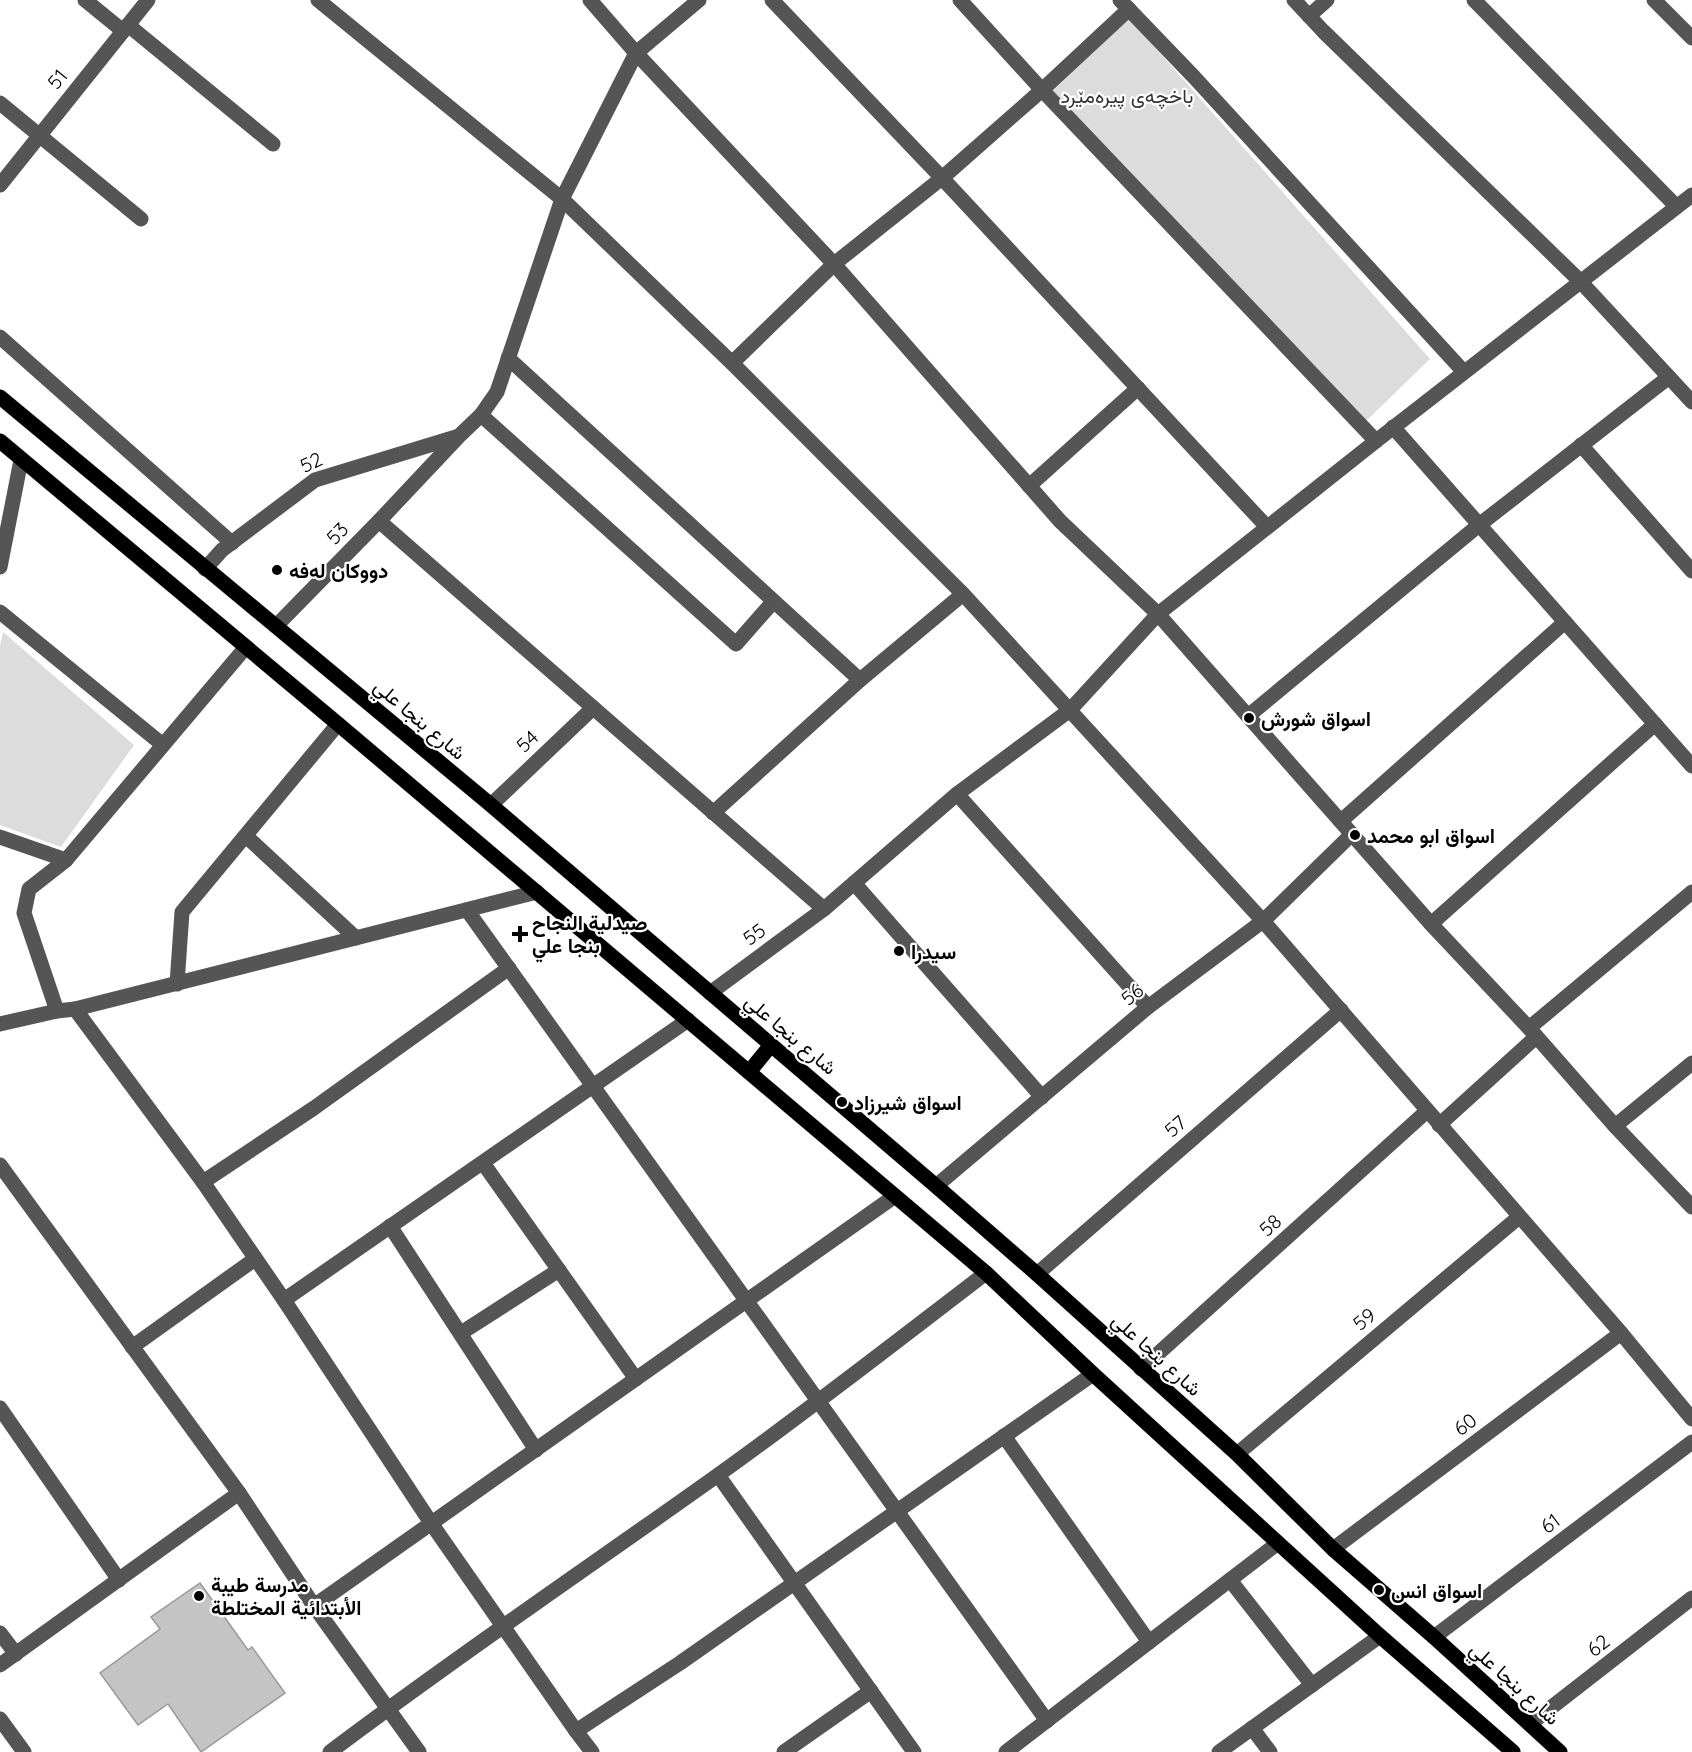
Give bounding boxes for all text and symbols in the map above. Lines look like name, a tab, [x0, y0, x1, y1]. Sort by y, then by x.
street label: 51	[42, 64, 72, 94]
park label: باخچەی پیرەمێرد	[1061, 83, 1193, 110]
street label: 52	[296, 446, 326, 478]
street label: 53	[321, 517, 353, 549]
place label: دووكان لەفە	[289, 558, 388, 584]
marker: دووكان لەفە	[270, 563, 284, 577]
street label: شارع بنجا علي	[366, 673, 471, 769]
place label: اسواق شورش	[1261, 706, 1371, 732]
marker: اسواق شورش	[1242, 711, 1256, 725]
street label: 54	[511, 725, 543, 757]
place label: اسواق ابو محمد	[1367, 823, 1495, 849]
marker: اسواق ابو محمد	[1348, 828, 1362, 842]
place label: صيدلية النجاح بنجا علي	[532, 910, 647, 963]
street label: 55	[738, 917, 770, 951]
marker: صيدلية النجاح بنجا علي	[513, 927, 527, 941]
place label: سيدرا	[911, 939, 956, 965]
marker: سيدرا	[892, 944, 906, 958]
street label: 56	[1116, 977, 1148, 1011]
street label: شارع بنجا علي	[737, 988, 842, 1084]
place label: اسواق شيرزاد	[854, 1090, 962, 1116]
marker: اسواق شيرزاد	[835, 1095, 849, 1109]
street label: 57	[1159, 1110, 1191, 1142]
street label: 58	[1254, 1208, 1286, 1242]
street label: 59	[1348, 1302, 1380, 1336]
street label: شارع بنجا علي	[1104, 1307, 1207, 1405]
street label: 60	[1448, 1407, 1482, 1441]
street label: 61	[1535, 1508, 1565, 1538]
place label: مدرسة طيبة الأبتدائية المختلطة	[211, 1572, 362, 1620]
place label: اسواق انس	[1391, 1578, 1482, 1604]
marker: اسواق انس	[1372, 1583, 1386, 1597]
marker: مدرسة طيبة الأبتدائية المختلطة	[192, 1589, 206, 1603]
street label: 62	[1582, 1628, 1614, 1662]
street label: شارع بنجا علي	[1462, 1636, 1565, 1734]

